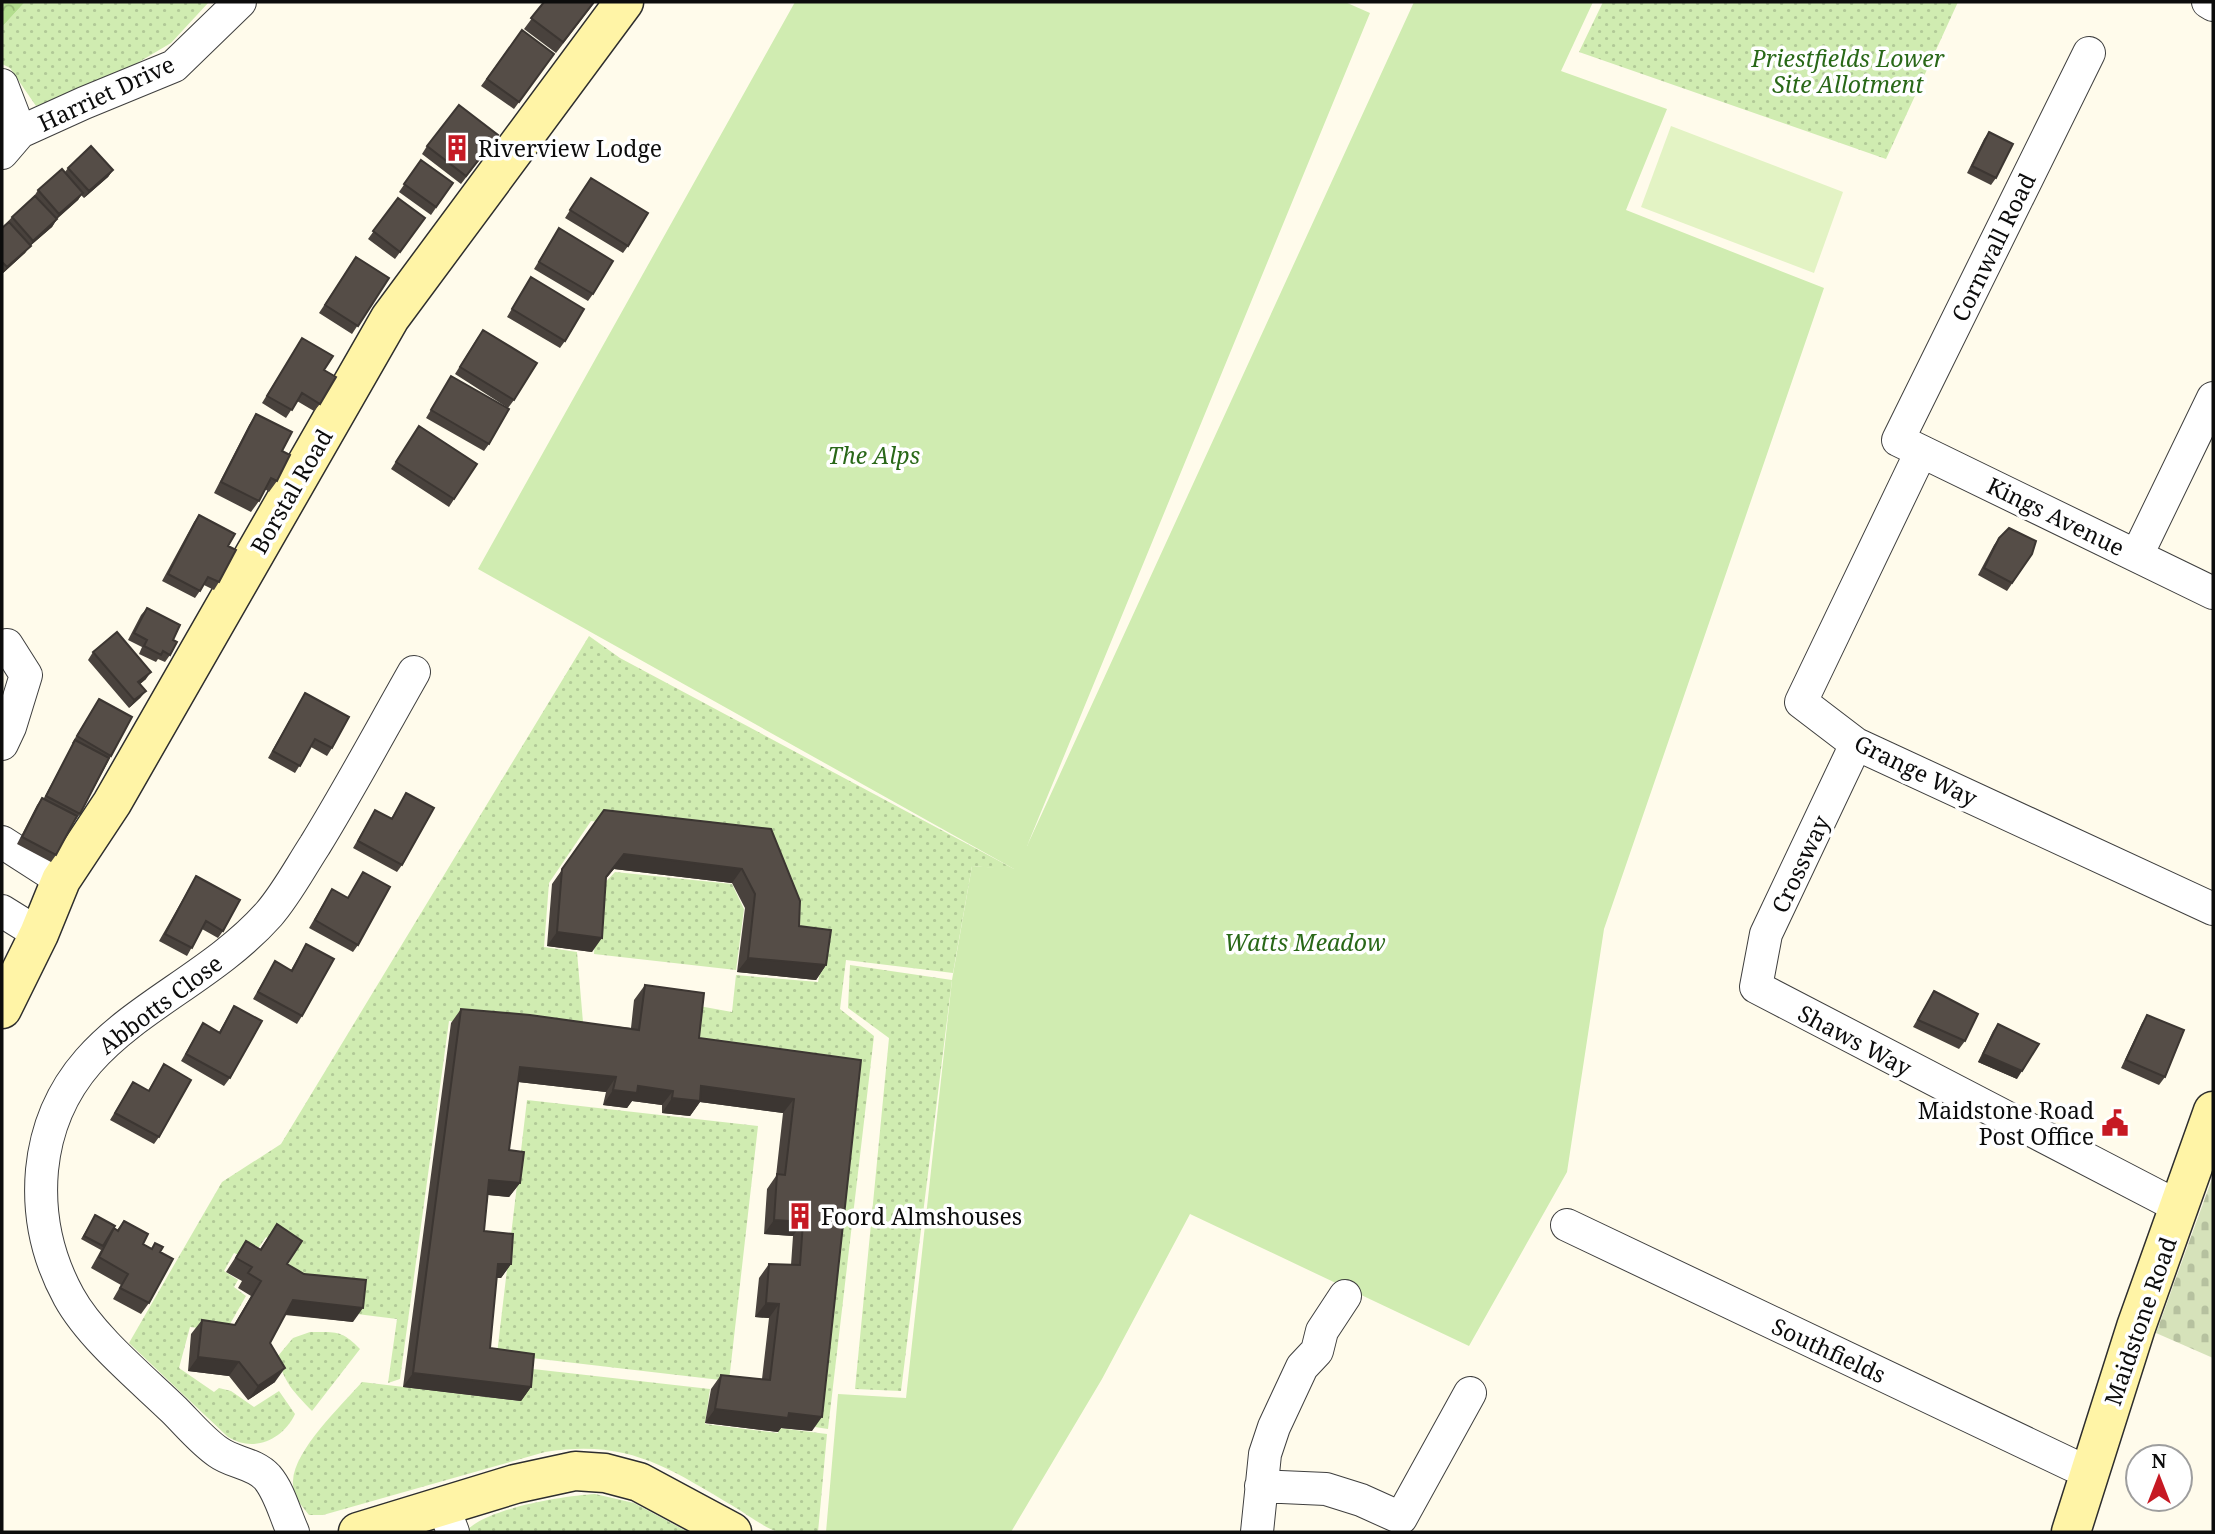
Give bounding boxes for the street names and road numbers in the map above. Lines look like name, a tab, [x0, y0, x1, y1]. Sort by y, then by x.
street label: Harriet Drive	[33, 47, 179, 139]
street label: Cornwall Road	[1943, 167, 2043, 327]
street label: Borstal Road	[242, 423, 340, 559]
street label: Kings Avenue	[1982, 469, 2130, 563]
street label: Grange Way	[1849, 726, 1983, 814]
street label: Crossway	[1763, 810, 1837, 918]
street label: Abbotts Close	[91, 947, 229, 1061]
street label: Shaws Way	[1793, 997, 1917, 1083]
street label: Maidstone Road	[2096, 1232, 2184, 1410]
street label: Southfields	[1767, 1310, 1891, 1390]

